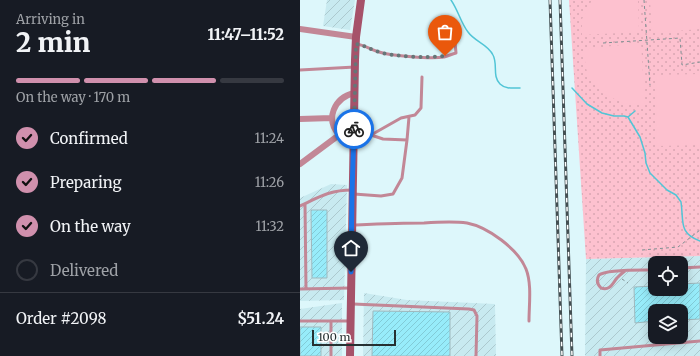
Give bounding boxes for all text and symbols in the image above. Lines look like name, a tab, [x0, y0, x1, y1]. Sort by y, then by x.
text: Arriving in	[16, 11, 85, 28]
pin	[428, 15, 462, 56]
icon: bag	[434, 21, 456, 43]
text: 11:47–11:52	[207, 25, 284, 44]
text: 2 min	[16, 26, 90, 59]
text: On the way · 170 m	[16, 89, 130, 106]
courier	[334, 109, 374, 149]
icon: bike	[343, 118, 365, 140]
icon: check	[16, 127, 38, 149]
text: Confirmed	[50, 129, 128, 148]
text: 11:24	[255, 130, 284, 147]
icon: check	[16, 171, 38, 193]
text: Preparing	[50, 173, 122, 192]
text: 11:26	[255, 174, 284, 191]
icon: check	[16, 215, 38, 237]
text: On the way	[50, 217, 131, 236]
text: 11:32	[255, 218, 284, 235]
pin	[334, 231, 368, 272]
icon: home	[340, 237, 362, 259]
map controls	[648, 256, 688, 344]
button: locate	[648, 256, 688, 296]
text: Delivered	[50, 261, 118, 280]
button: layers	[648, 304, 688, 344]
text: Order #2098	[16, 309, 106, 328]
text: $51.24	[237, 309, 284, 328]
scale bar	[312, 328, 396, 347]
text: 100 m	[318, 330, 350, 344]

